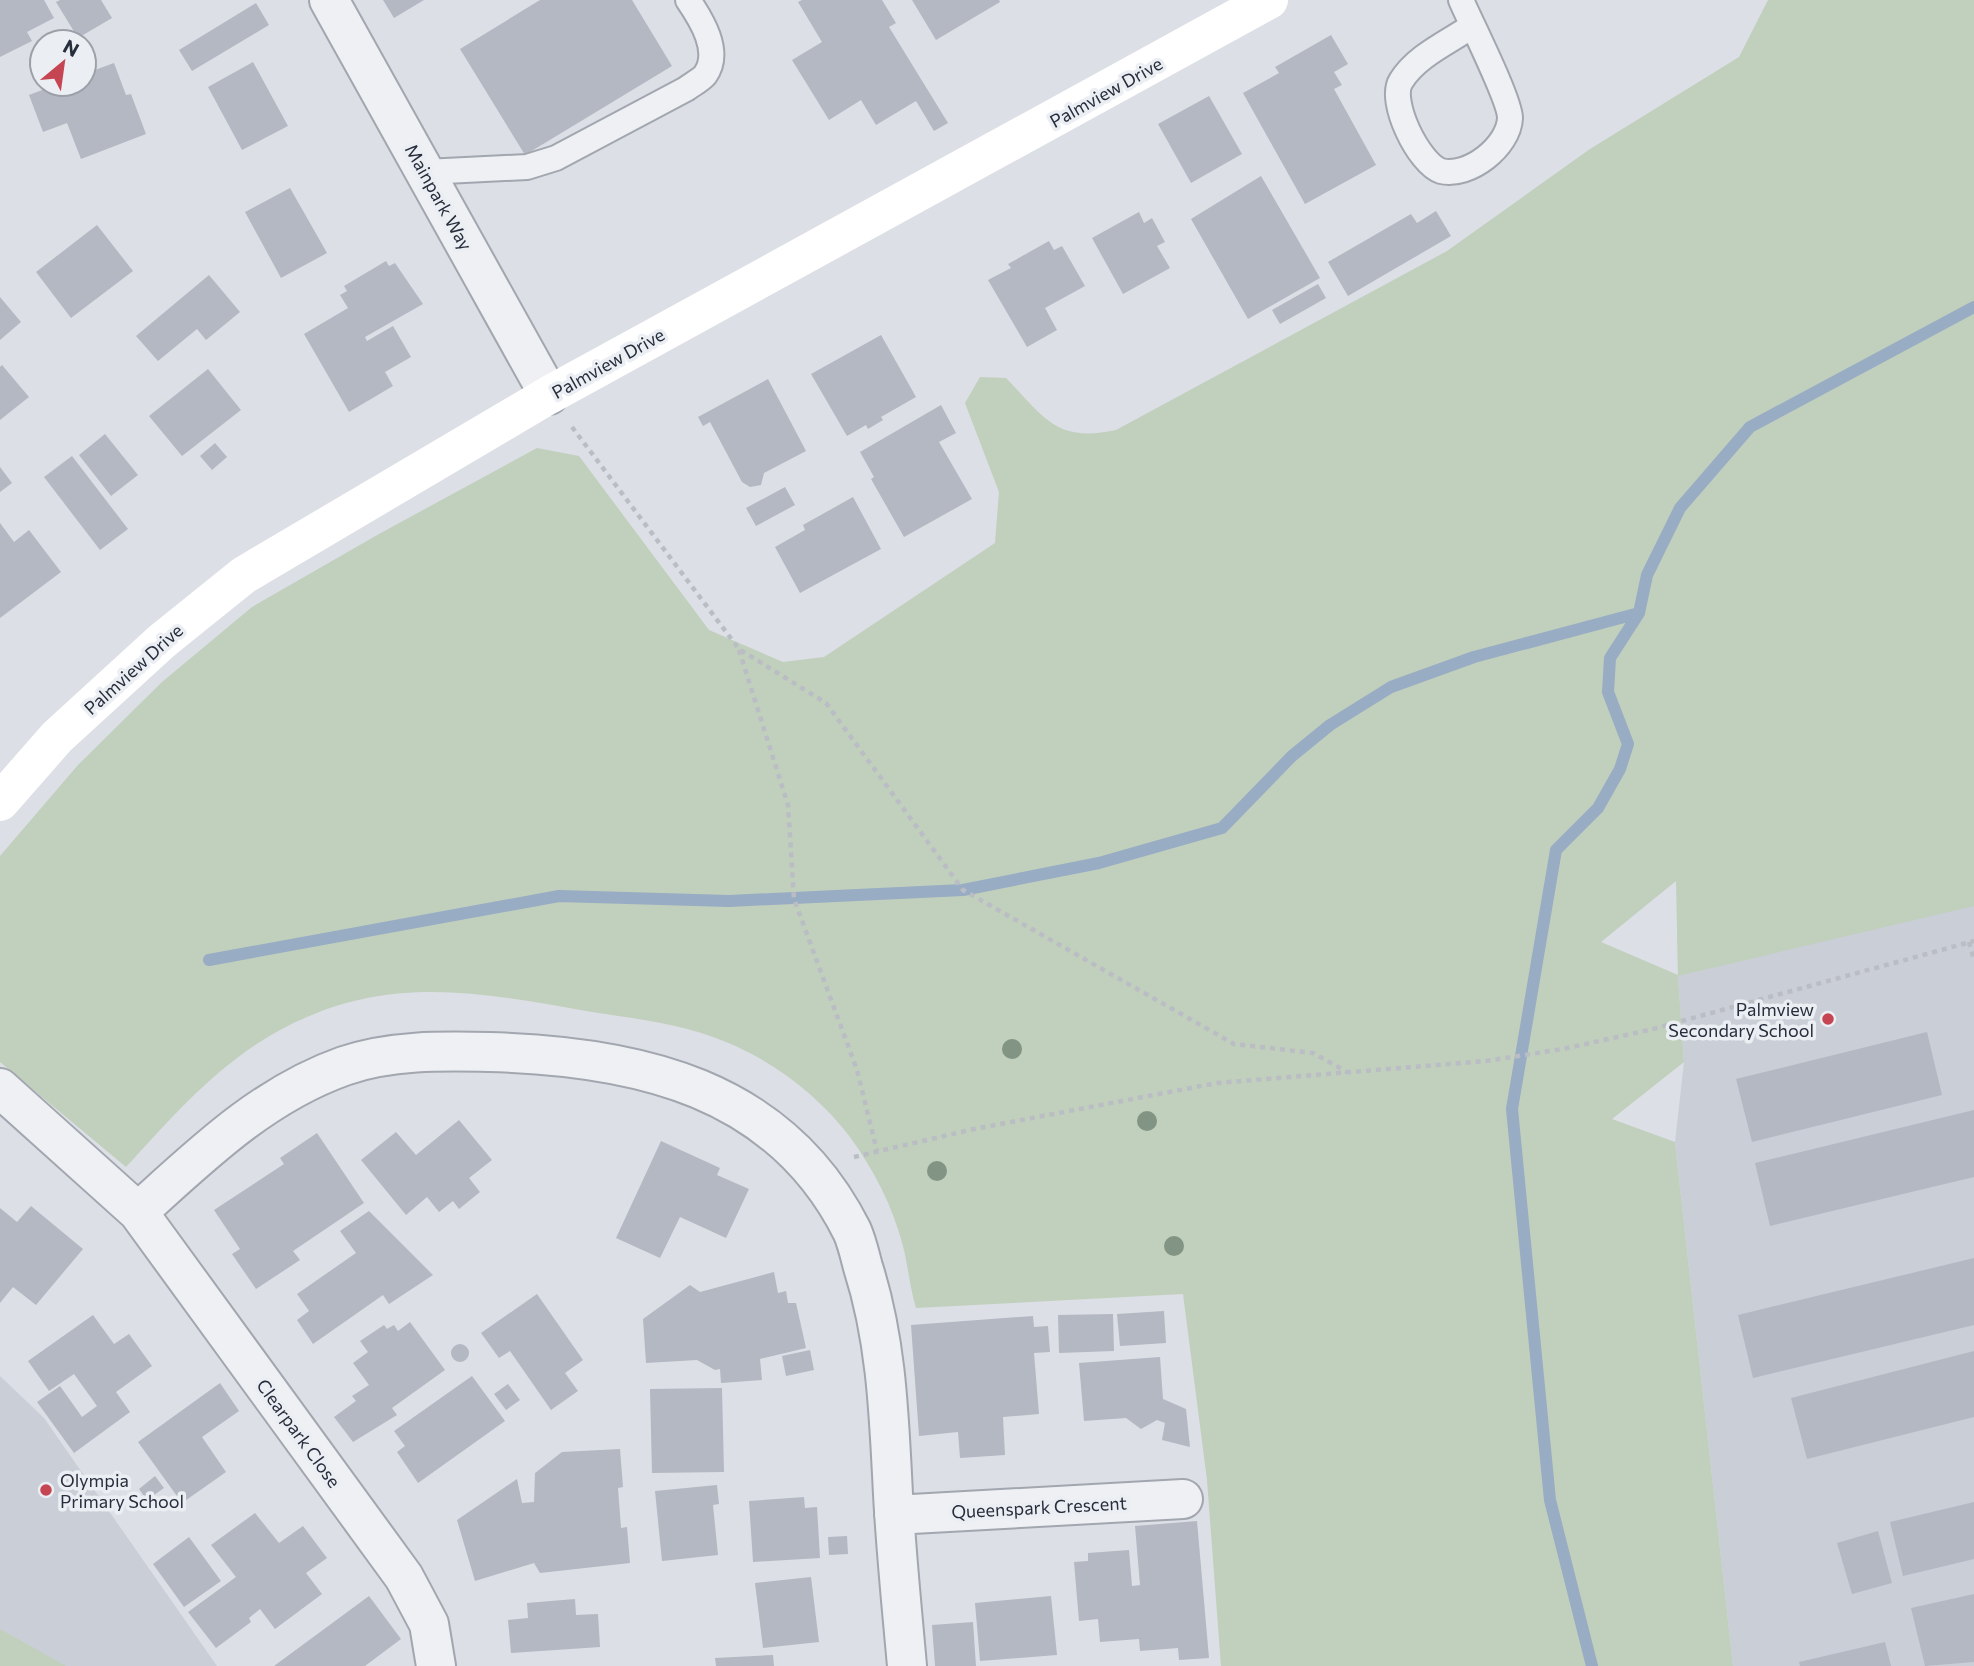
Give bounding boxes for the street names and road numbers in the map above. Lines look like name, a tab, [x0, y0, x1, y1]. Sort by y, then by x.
street label: Palmview Drive	[1046, 52, 1166, 132]
street label: Mainpark Way	[401, 140, 477, 254]
street label: Palmview Drive	[548, 323, 668, 403]
street label: Palmview Drive	[79, 619, 187, 719]
street label: Clearpark Close	[252, 1375, 346, 1491]
street label: Queenspark Crescent	[951, 1491, 1127, 1523]

